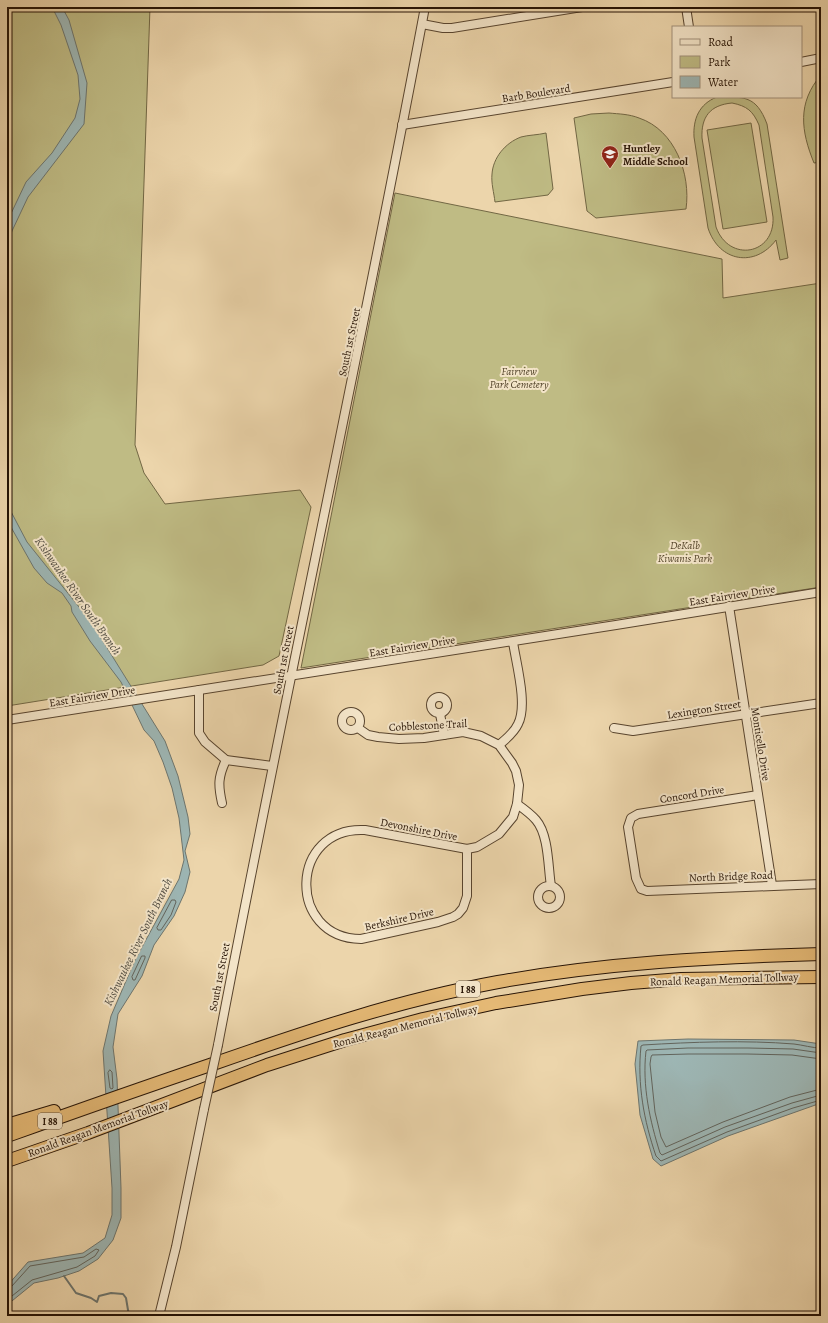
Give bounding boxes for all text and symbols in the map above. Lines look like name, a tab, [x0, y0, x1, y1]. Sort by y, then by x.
legend	[672, 26, 802, 98]
text: Road	[708, 34, 734, 50]
text: Park	[708, 54, 731, 70]
text: Water	[707, 74, 738, 90]
street label: Barb Boulevard	[501, 81, 571, 106]
place label: Huntley Middle School	[623, 141, 688, 169]
school or university icon: Huntley Middle School	[600, 144, 620, 169]
street label: South 1st Street	[335, 306, 364, 378]
park label: Fairview Park Cemetery	[489, 364, 549, 392]
water label: Kishwaukee River South Branch	[31, 534, 125, 658]
park label: DeKalb Kiwanis Park	[658, 538, 712, 566]
street label: East Fairview Drive	[688, 581, 776, 610]
street label: South 1st Street	[269, 624, 298, 696]
street label: East Fairview Drive	[368, 632, 456, 661]
street label: East Fairview Drive	[48, 682, 136, 711]
street label: Lexington Street	[666, 696, 742, 723]
street label: Monticello Drive	[747, 706, 774, 782]
street label: Cobblestone Trail	[389, 716, 468, 735]
street label: Concord Drive	[659, 782, 725, 807]
street label: Devonshire Drive	[379, 815, 459, 844]
street label: North Bridge Road	[689, 868, 773, 885]
water label: Kishwaukee River South Branch	[100, 875, 176, 1009]
street label: Berkshire Drive	[363, 904, 435, 935]
street label: South 1st Street	[205, 941, 234, 1013]
street label: Ronald Reagan Memorial Tollway	[650, 969, 799, 990]
road number: I 88	[456, 981, 480, 997]
street label: Ronald Reagan Memorial Tollway	[331, 1001, 479, 1052]
street label: Ronald Reagan Memorial Tollway	[26, 1096, 171, 1161]
road number: I 88	[38, 1113, 62, 1129]

